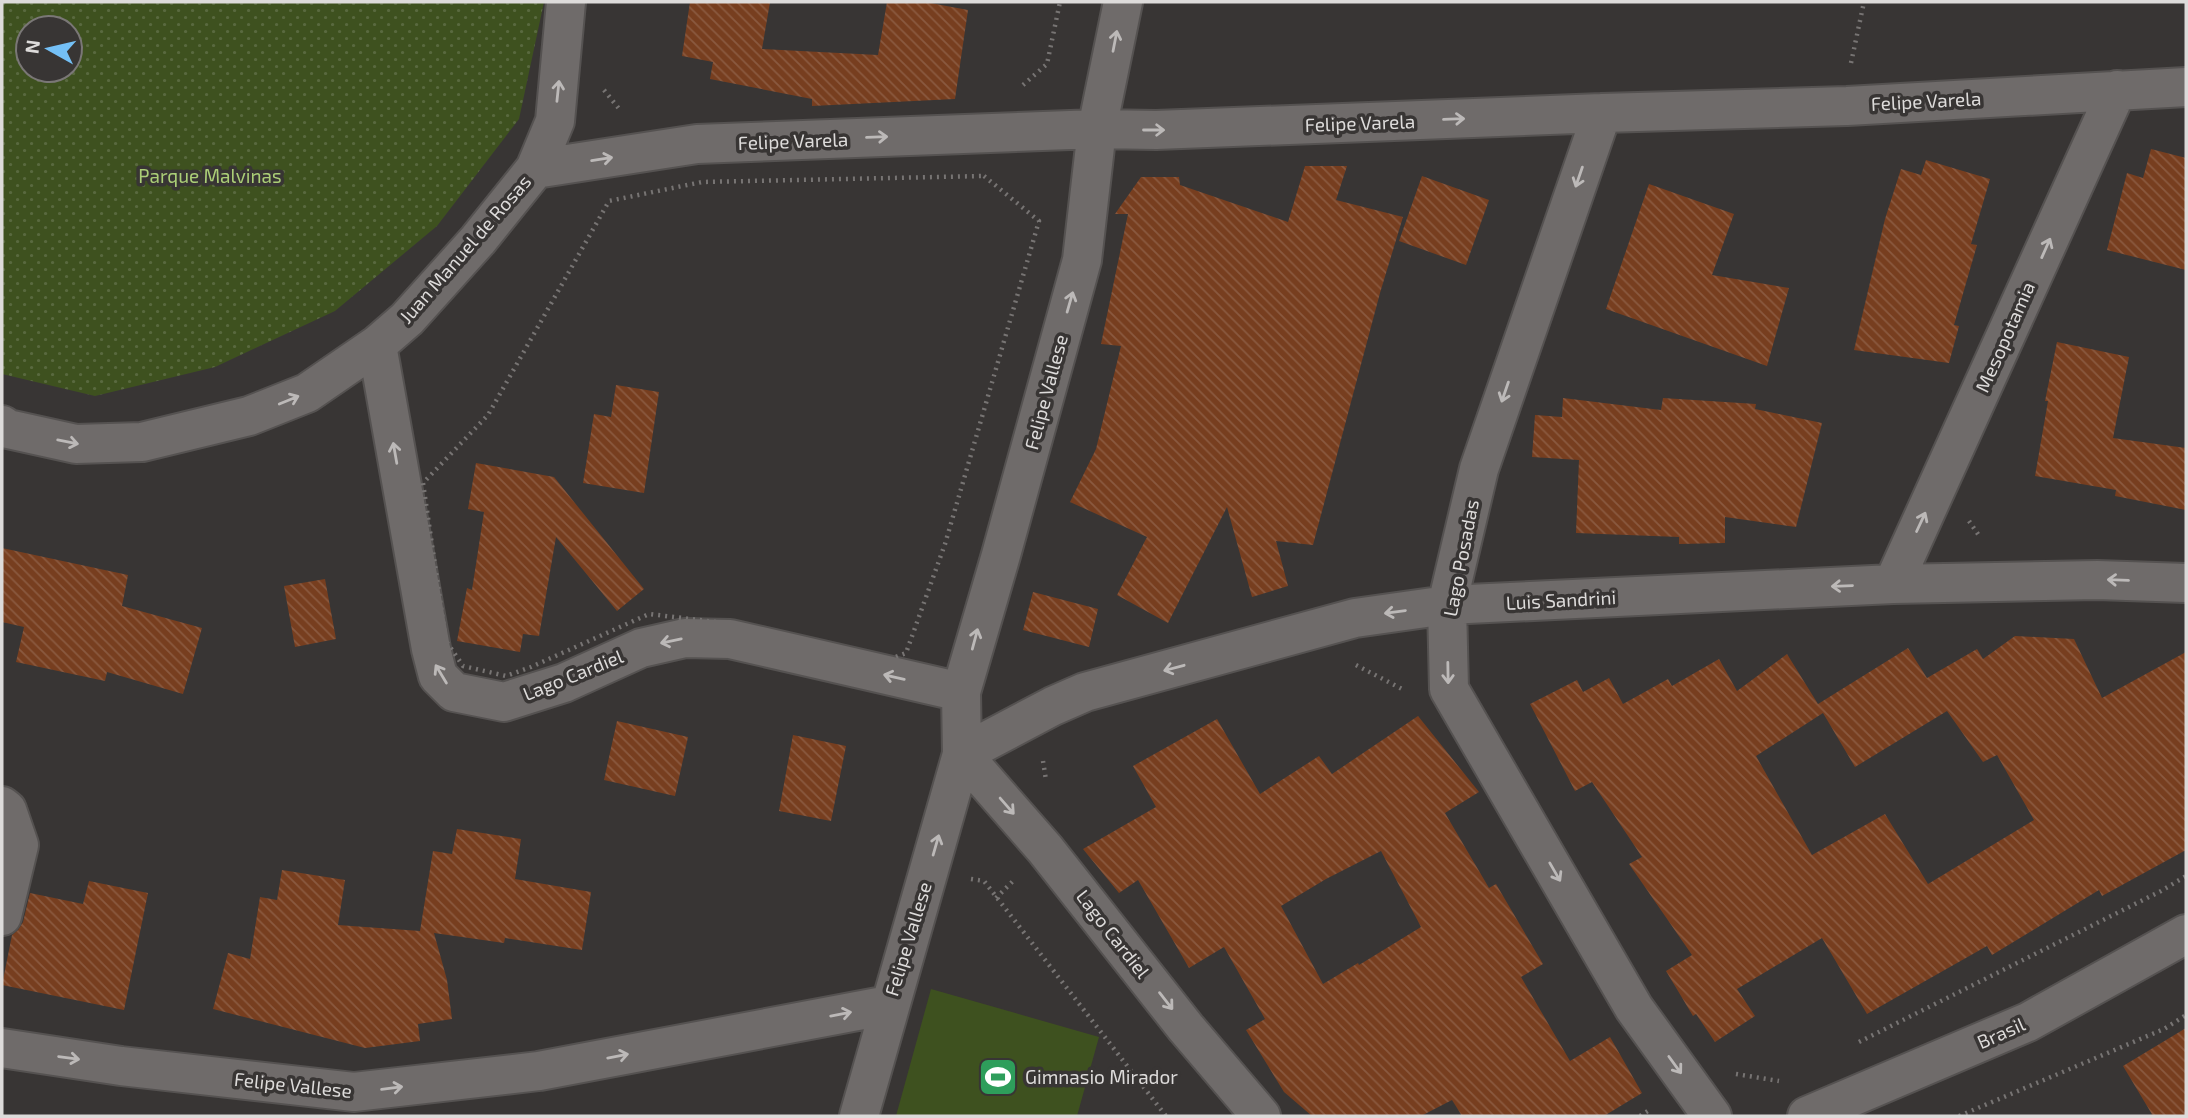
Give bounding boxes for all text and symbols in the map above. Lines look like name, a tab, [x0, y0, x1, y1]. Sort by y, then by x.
north arrow	[14, 14, 84, 84]
one-way arrow	[1108, 30, 1122, 53]
text: N	[19, 38, 44, 55]
one-way arrow	[551, 80, 564, 103]
street label: Felipe Varela	[1870, 86, 1982, 115]
street label: Felipe Varela	[1304, 109, 1416, 136]
one-way arrow	[1443, 113, 1466, 126]
one-way arrow	[1142, 123, 1165, 137]
street label: Felipe Varela	[737, 127, 849, 154]
one-way arrow	[866, 131, 889, 144]
one-way arrow	[590, 152, 613, 165]
park label: Parque Malvinas	[138, 164, 282, 187]
one-way arrow	[1572, 166, 1584, 188]
street label: Juan Manuel de Rosas	[394, 170, 535, 328]
one-way arrow	[2039, 238, 2053, 259]
street label: Mesopotamia	[1970, 278, 2039, 396]
one-way arrow	[1064, 291, 1077, 314]
street label: Felipe Vallese	[1019, 332, 1072, 452]
one-way arrow	[1498, 381, 1510, 403]
one-way arrow	[277, 393, 299, 406]
one-way arrow	[56, 436, 78, 449]
one-way arrow	[388, 442, 401, 464]
street label: Lago Posadas	[1438, 497, 1483, 618]
one-way arrow	[1915, 512, 1928, 533]
one-way arrow	[2107, 574, 2130, 587]
one-way arrow	[1830, 580, 1853, 593]
street label: Luis Sandrini	[1505, 585, 1617, 614]
one-way arrow	[1384, 606, 1406, 619]
one-way arrow	[969, 628, 982, 651]
one-way arrow	[660, 635, 683, 649]
street label: Lago Cardiel	[519, 644, 627, 705]
one-way arrow	[1442, 661, 1455, 684]
one-way arrow	[1163, 662, 1186, 675]
one-way arrow	[434, 664, 448, 684]
one-way arrow	[883, 670, 906, 683]
one-way arrow	[999, 796, 1015, 814]
one-way arrow	[930, 835, 943, 857]
one-way arrow	[1548, 861, 1562, 881]
street label: Felipe Vallese	[879, 879, 936, 999]
street label: Lago Cardiel	[1072, 885, 1155, 983]
one-way arrow	[1158, 992, 1173, 1010]
one-way arrow	[829, 1007, 852, 1020]
street label: Brasil	[1973, 1012, 2029, 1053]
one-way arrow	[606, 1049, 629, 1063]
one-way arrow	[57, 1052, 80, 1065]
one-way arrow	[1668, 1055, 1682, 1074]
sports icon: Gimnasio Mirador	[977, 1056, 1019, 1098]
place label: Gimnasio Mirador	[1025, 1065, 1178, 1088]
street label: Felipe Vallese	[233, 1067, 353, 1102]
one-way arrow	[381, 1081, 403, 1094]

